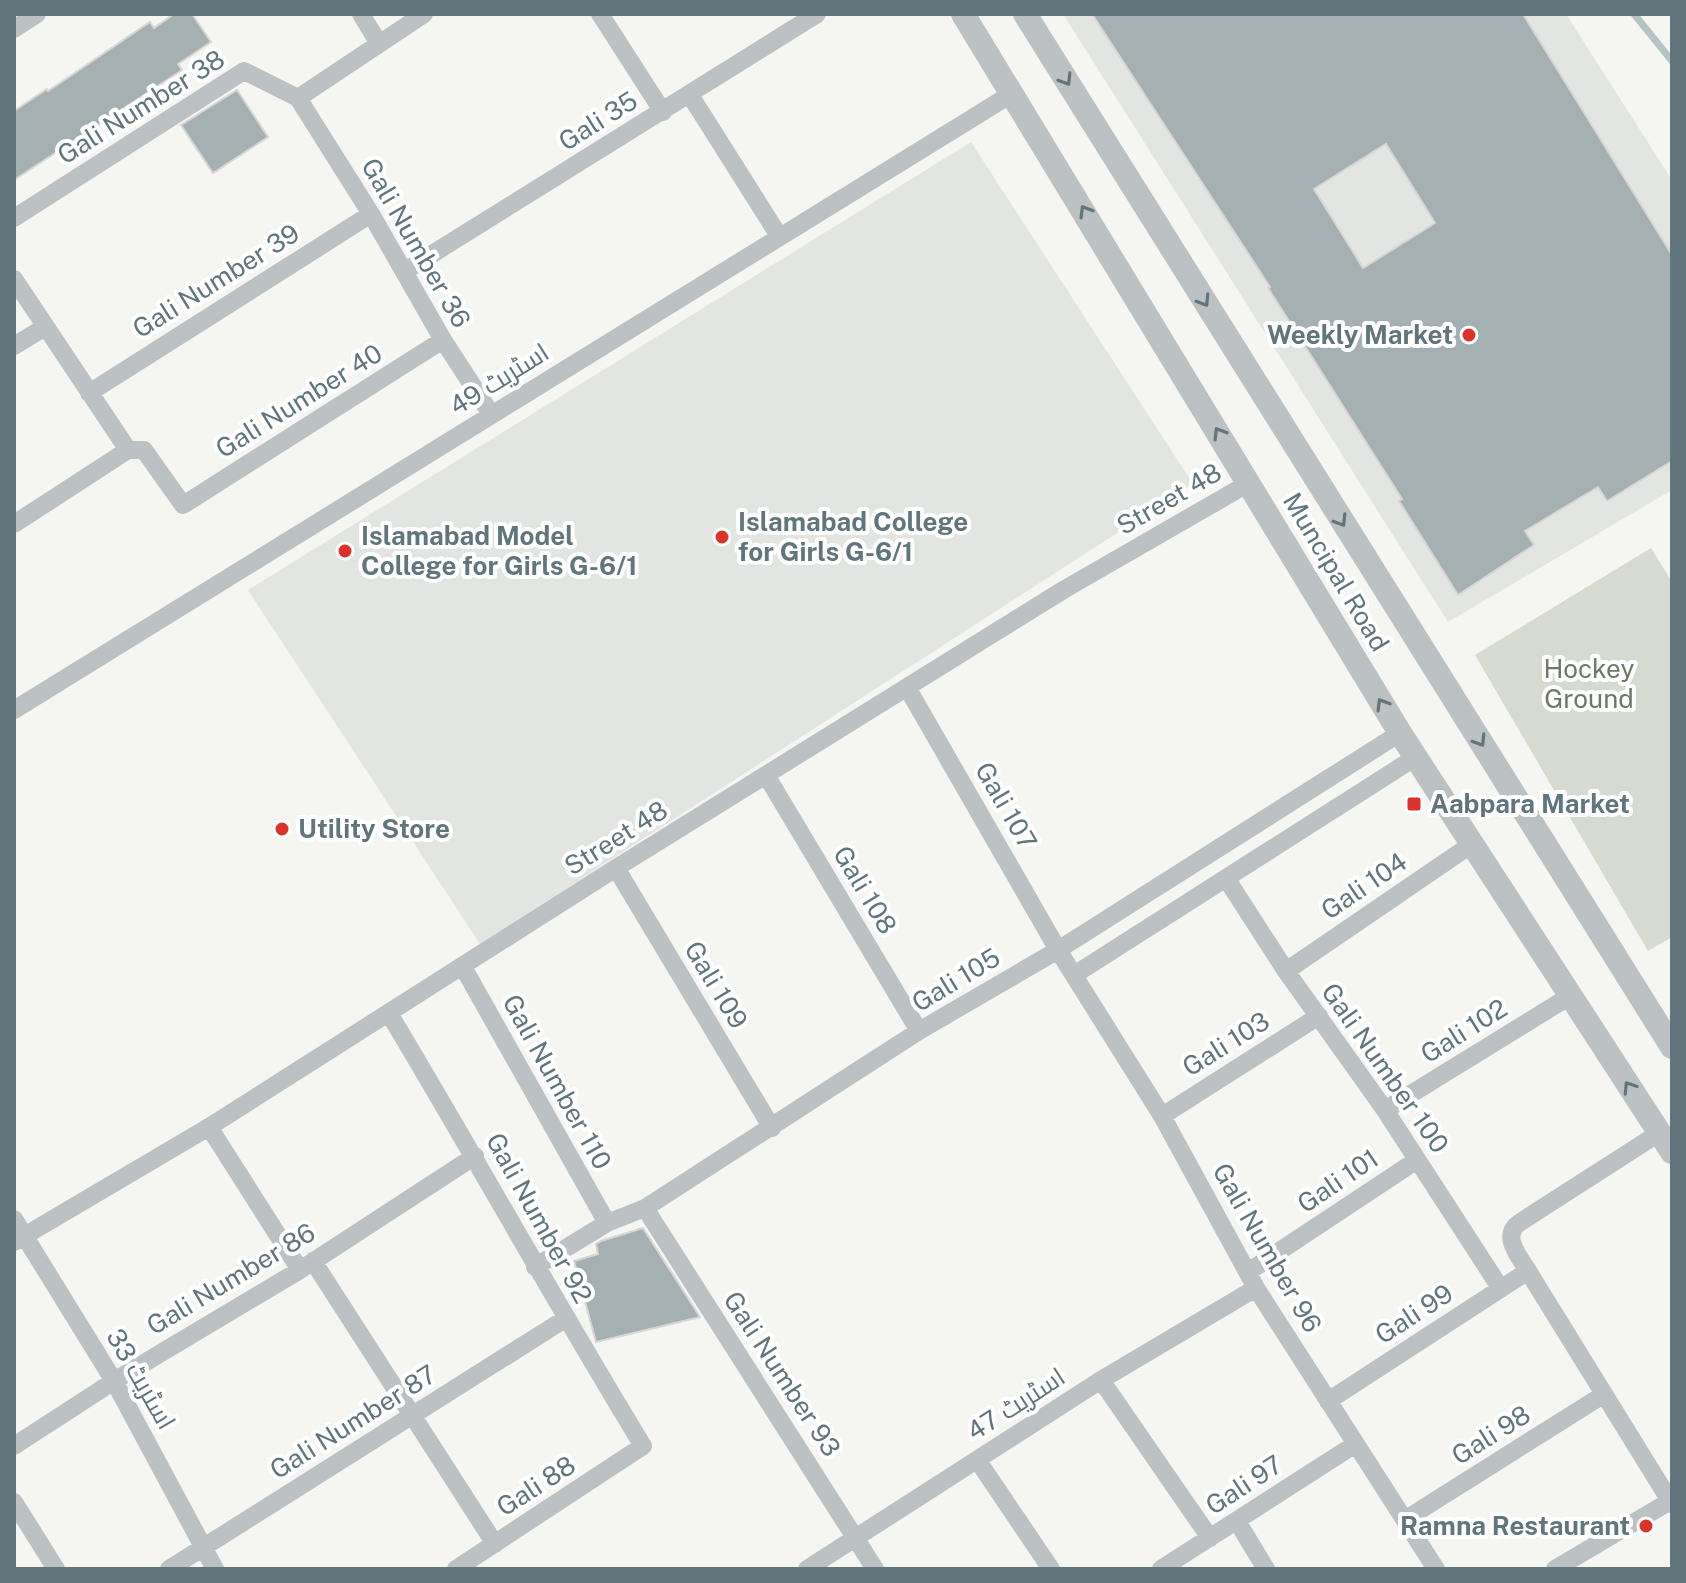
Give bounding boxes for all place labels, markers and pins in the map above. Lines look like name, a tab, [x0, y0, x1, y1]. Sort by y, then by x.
place label: Weekly Market	[1267, 319, 1453, 350]
marker: Weekly Market	[1460, 326, 1478, 344]
place label: Islamabad College for Girls G-6/1	[738, 506, 968, 567]
place label: Islamabad Model College for Girls G-6/1	[361, 520, 637, 581]
marker: Islamabad College for Girls G-6/1	[713, 528, 731, 546]
marker: Islamabad Model College for Girls G-6/1	[336, 542, 354, 560]
place label: Aabpara Market	[1430, 788, 1630, 819]
marker: Aabpara Market	[1405, 795, 1423, 813]
place label: Utility Store	[298, 813, 450, 844]
marker: Utility Store	[273, 820, 291, 838]
place label: Ramna Restaurant	[1400, 1510, 1630, 1541]
marker: Ramna Restaurant	[1637, 1517, 1655, 1535]

